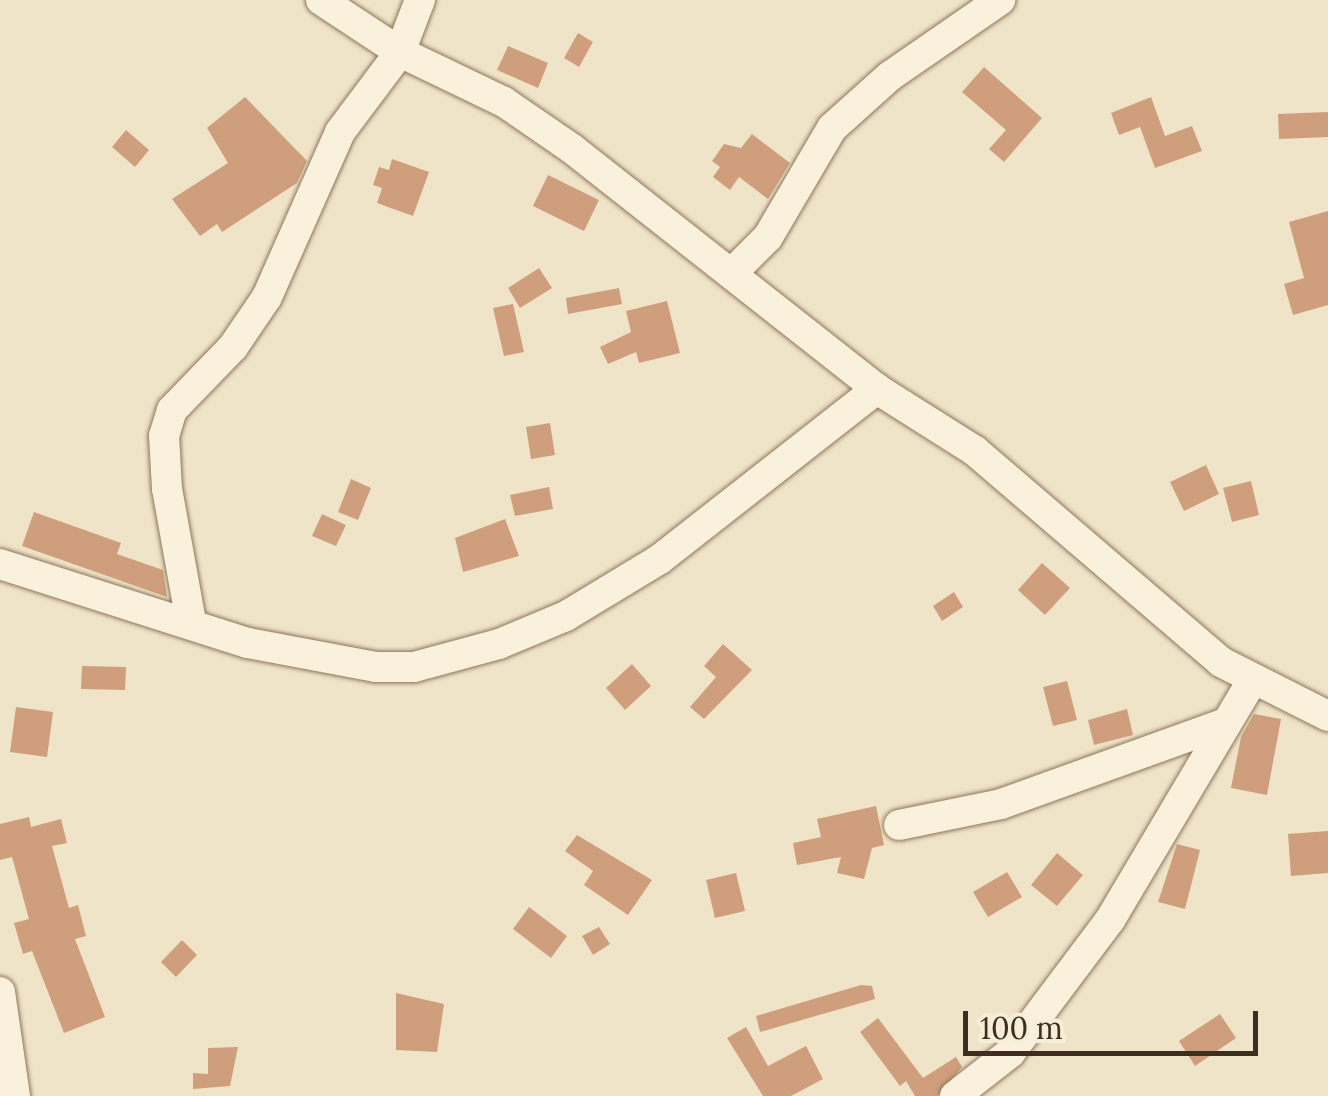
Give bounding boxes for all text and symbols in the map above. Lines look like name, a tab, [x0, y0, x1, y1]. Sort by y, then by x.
scale bar	[968, 991, 1263, 1053]
text: 100 m	[980, 1009, 1063, 1047]

